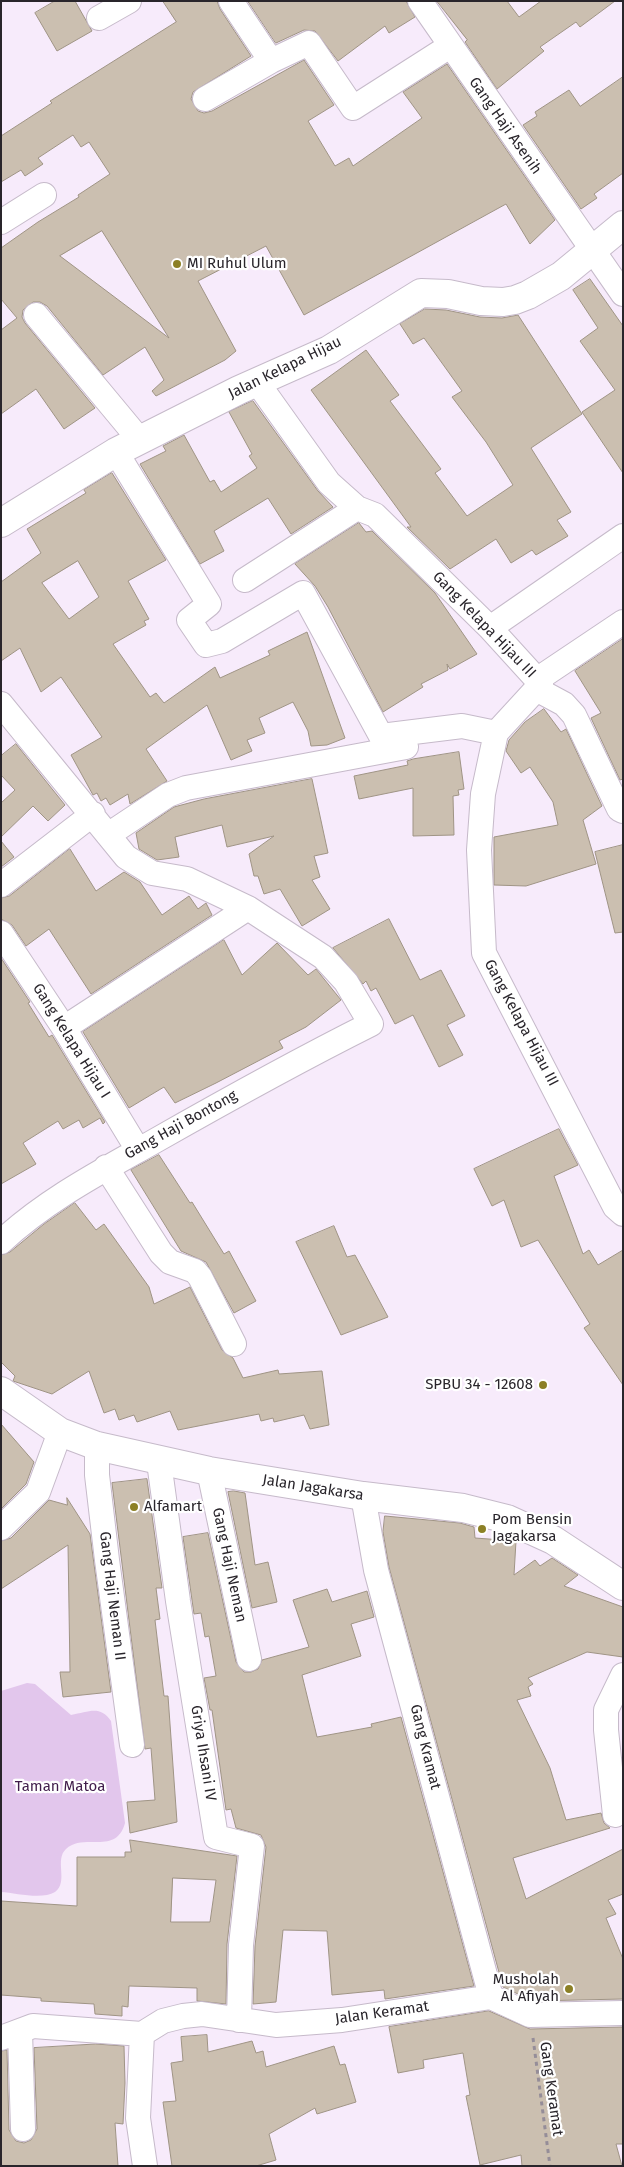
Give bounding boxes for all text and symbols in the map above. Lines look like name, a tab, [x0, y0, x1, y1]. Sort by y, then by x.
street label: Gang Haji Asenih	[465, 74, 545, 178]
place label: MI Ruhul Ulum	[187, 255, 287, 273]
marker: MI Ruhul Ulum	[171, 258, 183, 270]
street label: Jalan Kelapa Hijau	[226, 333, 344, 403]
street label: Gang Kelapa Hijau III	[429, 568, 539, 682]
street label: Gang Kelapa Hijau III	[480, 956, 562, 1090]
street label: Gang Kelapa Hijau I	[28, 980, 114, 1102]
street label: Gang Haji Bontong	[122, 1087, 240, 1163]
place label: SPBU 34 - 12608	[425, 1376, 533, 1394]
marker: SPBU 34 - 12608	[537, 1379, 549, 1391]
street label: Jalan Jagakarsa	[261, 1471, 365, 1505]
place label: Alfamart	[144, 1498, 202, 1516]
marker: Alfamart	[128, 1501, 140, 1513]
street label: Gang Haji Neman	[208, 1506, 250, 1624]
place label: Pom Bensin Jagakarsa	[492, 1511, 572, 1546]
marker: Pom Bensin Jagakarsa	[476, 1523, 488, 1535]
street label: Gang Haji Neman II	[95, 1530, 129, 1662]
street label: Gang Kramat	[406, 1703, 444, 1791]
street label: Griya Ihsani IV	[187, 1704, 219, 1802]
park label: Taman Matoa	[15, 1778, 105, 1796]
place label: Musholah Al Afiyah	[493, 1971, 559, 2006]
marker: Musholah Al Afiyah	[563, 1983, 575, 1995]
street label: Jalan Keramat	[334, 1998, 430, 2028]
street label: Gang Keramat	[535, 2041, 567, 2137]

